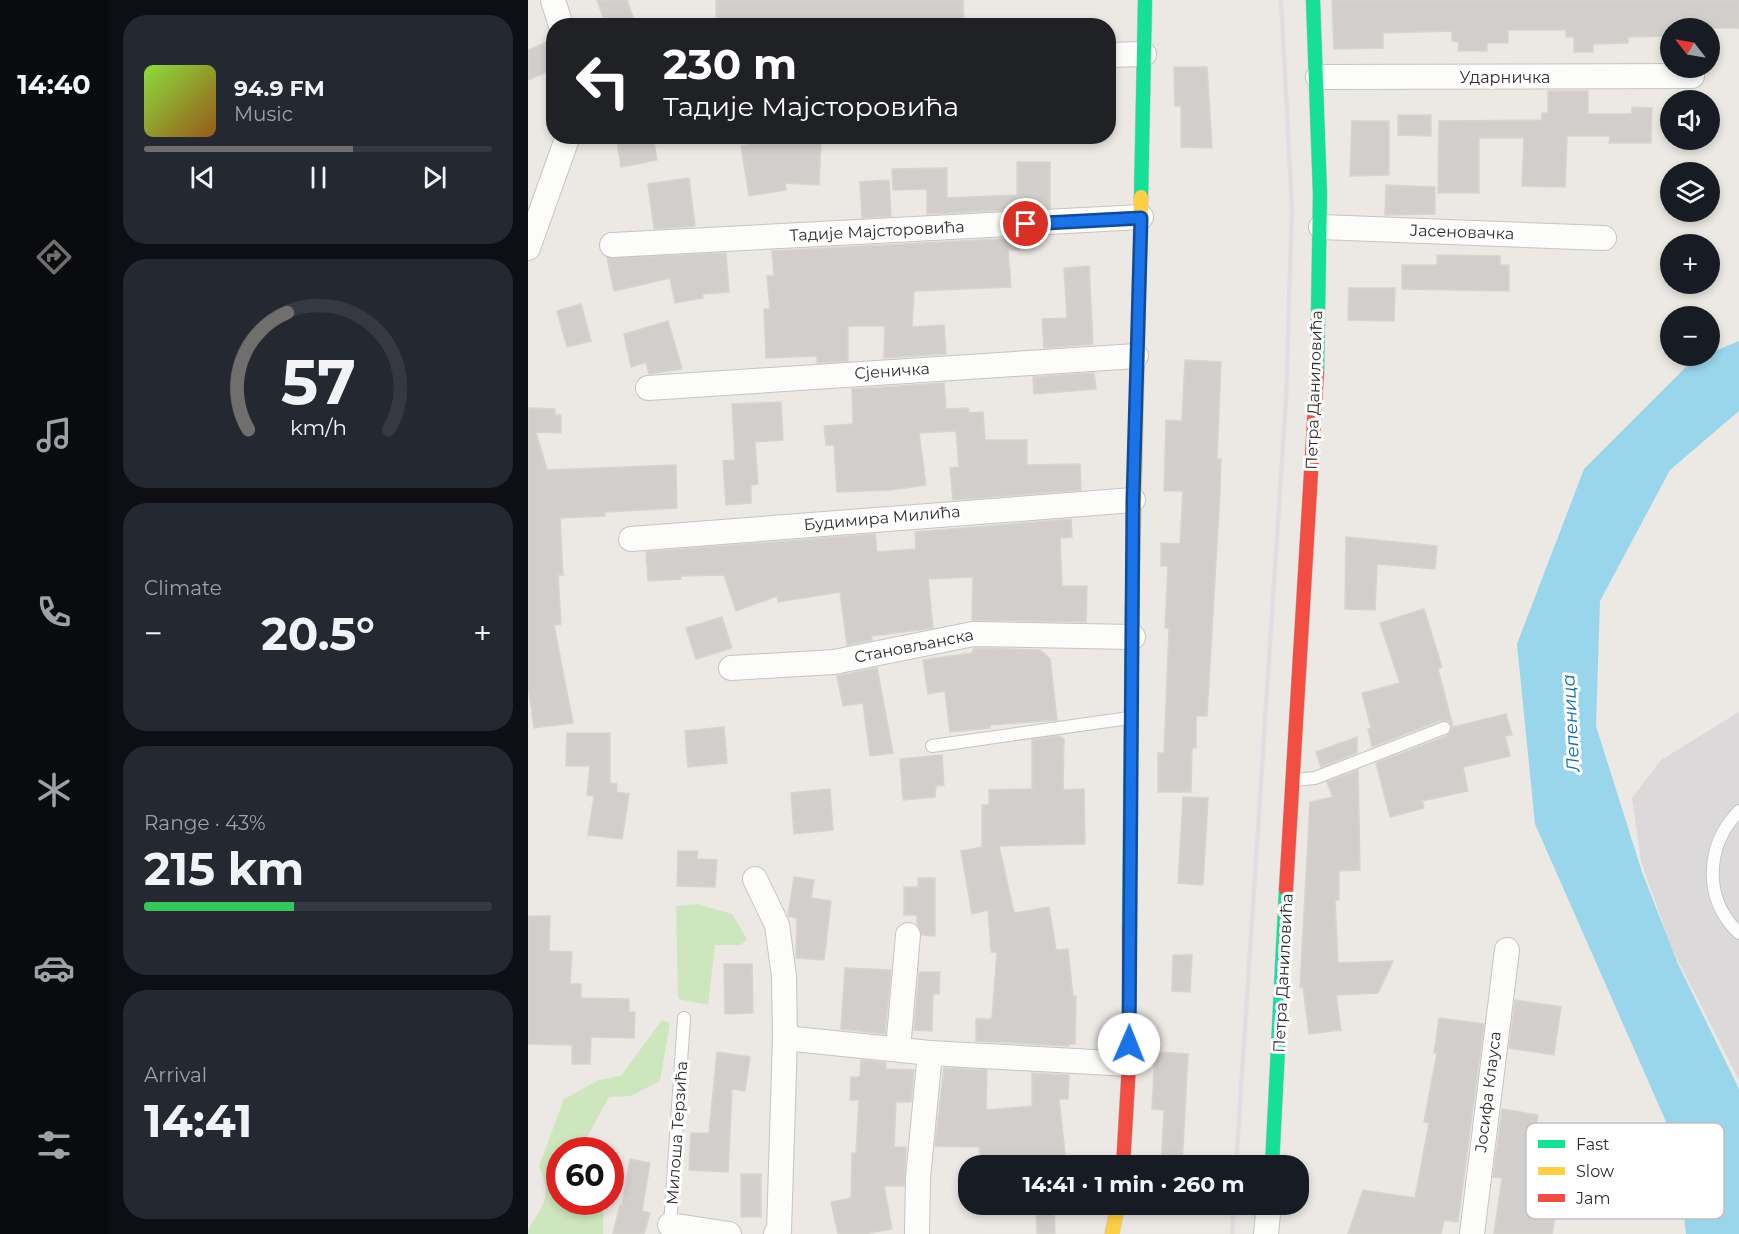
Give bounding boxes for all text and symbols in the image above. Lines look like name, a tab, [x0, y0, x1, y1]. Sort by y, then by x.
north arrow	[1660, 18, 1720, 78]
map controls	[1660, 18, 1720, 366]
text: 230 m	[663, 38, 797, 90]
icon: left	[564, 42, 642, 120]
text: 14:40	[17, 68, 91, 101]
street label: Ударничка	[1460, 68, 1550, 87]
text: 94.9 FM	[234, 75, 325, 102]
text: Тадије Мајсторовића	[663, 90, 959, 123]
button: sound	[1660, 90, 1720, 150]
text: Music	[234, 102, 293, 126]
icon: previous	[186, 161, 219, 194]
icon: pause	[302, 161, 335, 194]
icon: next	[418, 161, 451, 194]
button: layers	[1660, 162, 1720, 222]
pin	[1000, 198, 1051, 249]
icon: arrive	[1009, 207, 1042, 240]
street label: Тадије Мајсторовића	[789, 217, 965, 245]
street label: Јасеновачка	[1409, 221, 1515, 243]
button: +	[1660, 234, 1720, 294]
icon: directions	[33, 236, 75, 278]
button: −	[1660, 306, 1720, 366]
street label: Петра Даниловића	[1302, 310, 1326, 470]
text: 57	[280, 344, 356, 420]
street label: Сјеничка	[854, 359, 930, 383]
icon: music	[33, 414, 75, 456]
text: km/h	[289, 415, 347, 441]
street label: Будимира Милића	[803, 502, 961, 534]
text: Climate	[144, 576, 222, 600]
icon: phone	[33, 591, 75, 633]
text: 20.5°	[261, 606, 375, 661]
text: −	[144, 613, 163, 653]
text: +	[473, 613, 492, 653]
street label: Становљанска	[853, 625, 975, 667]
water label: Лепеница	[1557, 674, 1585, 773]
icon: climate	[33, 769, 75, 811]
text: Range · 43%	[144, 811, 266, 835]
text: 215 km	[144, 841, 304, 896]
street label: Петра Даниловића	[1269, 893, 1297, 1053]
icon: car	[33, 947, 75, 989]
position arrow	[1097, 1012, 1161, 1076]
street label: Јосифа Клауса	[1471, 1030, 1505, 1154]
street label: Милоша Терзића	[662, 1060, 692, 1206]
text: Arrival	[144, 1063, 207, 1087]
text: 14:41	[144, 1093, 252, 1148]
legend	[1526, 1123, 1724, 1219]
icon: filters	[33, 1124, 75, 1166]
text: Fast	[1576, 1135, 1610, 1154]
speed limit sign: 60	[546, 1137, 624, 1215]
text: Slow	[1576, 1162, 1614, 1181]
text: 14:41 · 1 min · 260 m	[1022, 1171, 1245, 1198]
text: Jam	[1575, 1189, 1610, 1208]

